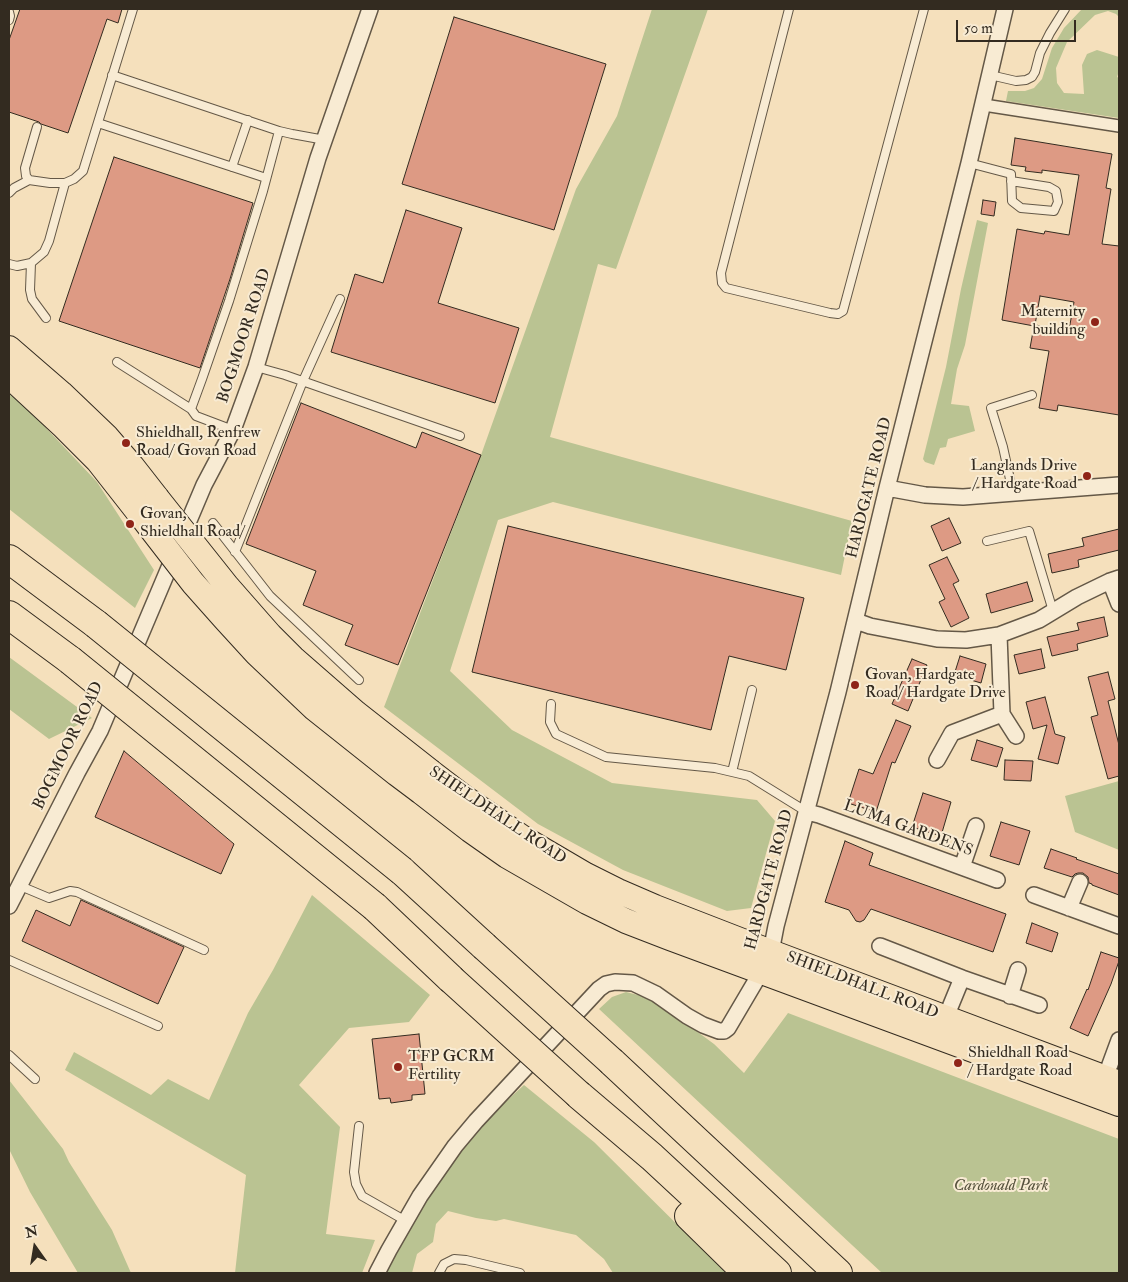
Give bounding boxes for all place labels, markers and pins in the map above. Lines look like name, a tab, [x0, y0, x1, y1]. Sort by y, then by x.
place label: Maternity building	[1021, 303, 1085, 341]
marker: Maternity building	[1089, 316, 1101, 328]
place label: Shieldhall, Renfrew Road/ Govan Road	[136, 424, 260, 462]
marker: Shieldhall, Renfrew Road/ Govan Road	[120, 437, 132, 449]
place label: Langlands Drive / Hardgate Road	[970, 457, 1077, 495]
marker: Langlands Drive / Hardgate Road	[1081, 470, 1093, 482]
place label: Govan, Shieldhall Road/	[140, 505, 244, 543]
marker: Govan, Shieldhall Road/	[124, 518, 136, 530]
place label: Govan, Hardgate Road/ Hardgate Drive	[865, 666, 1006, 704]
marker: Govan, Hardgate Road/ Hardgate Drive	[849, 679, 861, 691]
place label: Shieldhall Road / Hardgate Road	[968, 1044, 1072, 1082]
place label: TFP GCRM Fertility	[408, 1048, 495, 1086]
marker: Shieldhall Road / Hardgate Road	[952, 1057, 964, 1069]
marker: TFP GCRM Fertility	[392, 1061, 404, 1073]

